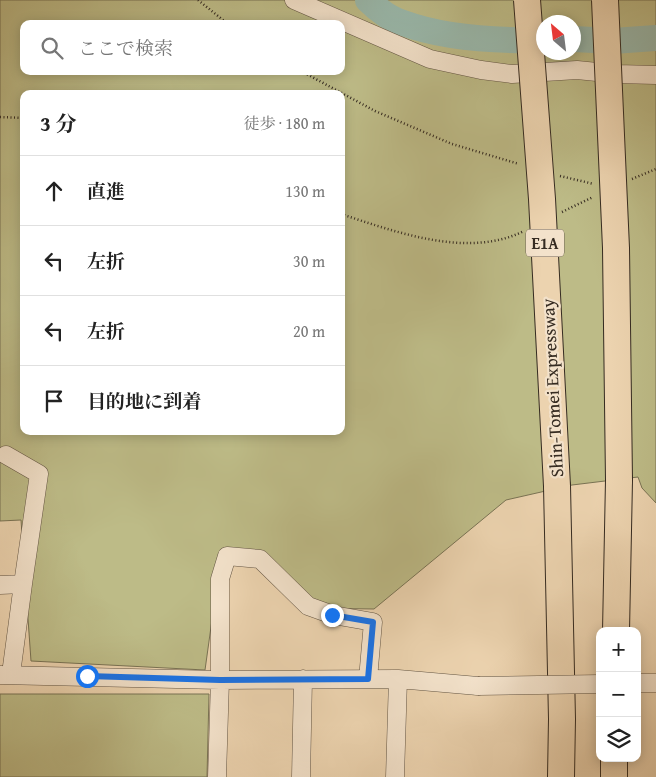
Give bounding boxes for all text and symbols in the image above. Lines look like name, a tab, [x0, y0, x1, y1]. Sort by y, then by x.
north arrow	[536, 15, 581, 60]
search box	[20, 20, 345, 75]
icon: search	[38, 34, 66, 62]
text: ここで検索	[78, 34, 173, 62]
text: 3 分	[40, 108, 77, 139]
text: 徒歩 · 180 m	[244, 111, 325, 135]
icon: ahead	[40, 177, 68, 205]
text: 直進	[87, 177, 125, 205]
text: 130 m	[285, 179, 325, 203]
road number: E1A	[526, 230, 564, 256]
icon: left	[40, 247, 68, 275]
text: 左折	[87, 247, 125, 275]
text: 30 m	[293, 249, 325, 273]
street label: Shin-Tomei Expressway	[534, 298, 570, 478]
icon: left	[40, 317, 68, 345]
text: 左折	[87, 317, 125, 345]
text: 20 m	[293, 319, 325, 343]
icon: arrive	[40, 387, 68, 415]
text: 目的地に到着	[87, 387, 201, 415]
route end	[321, 604, 344, 627]
map controls	[596, 627, 641, 762]
button: +	[596, 627, 641, 672]
route start	[76, 665, 99, 688]
button: −	[596, 672, 641, 717]
button: layers	[596, 717, 641, 762]

